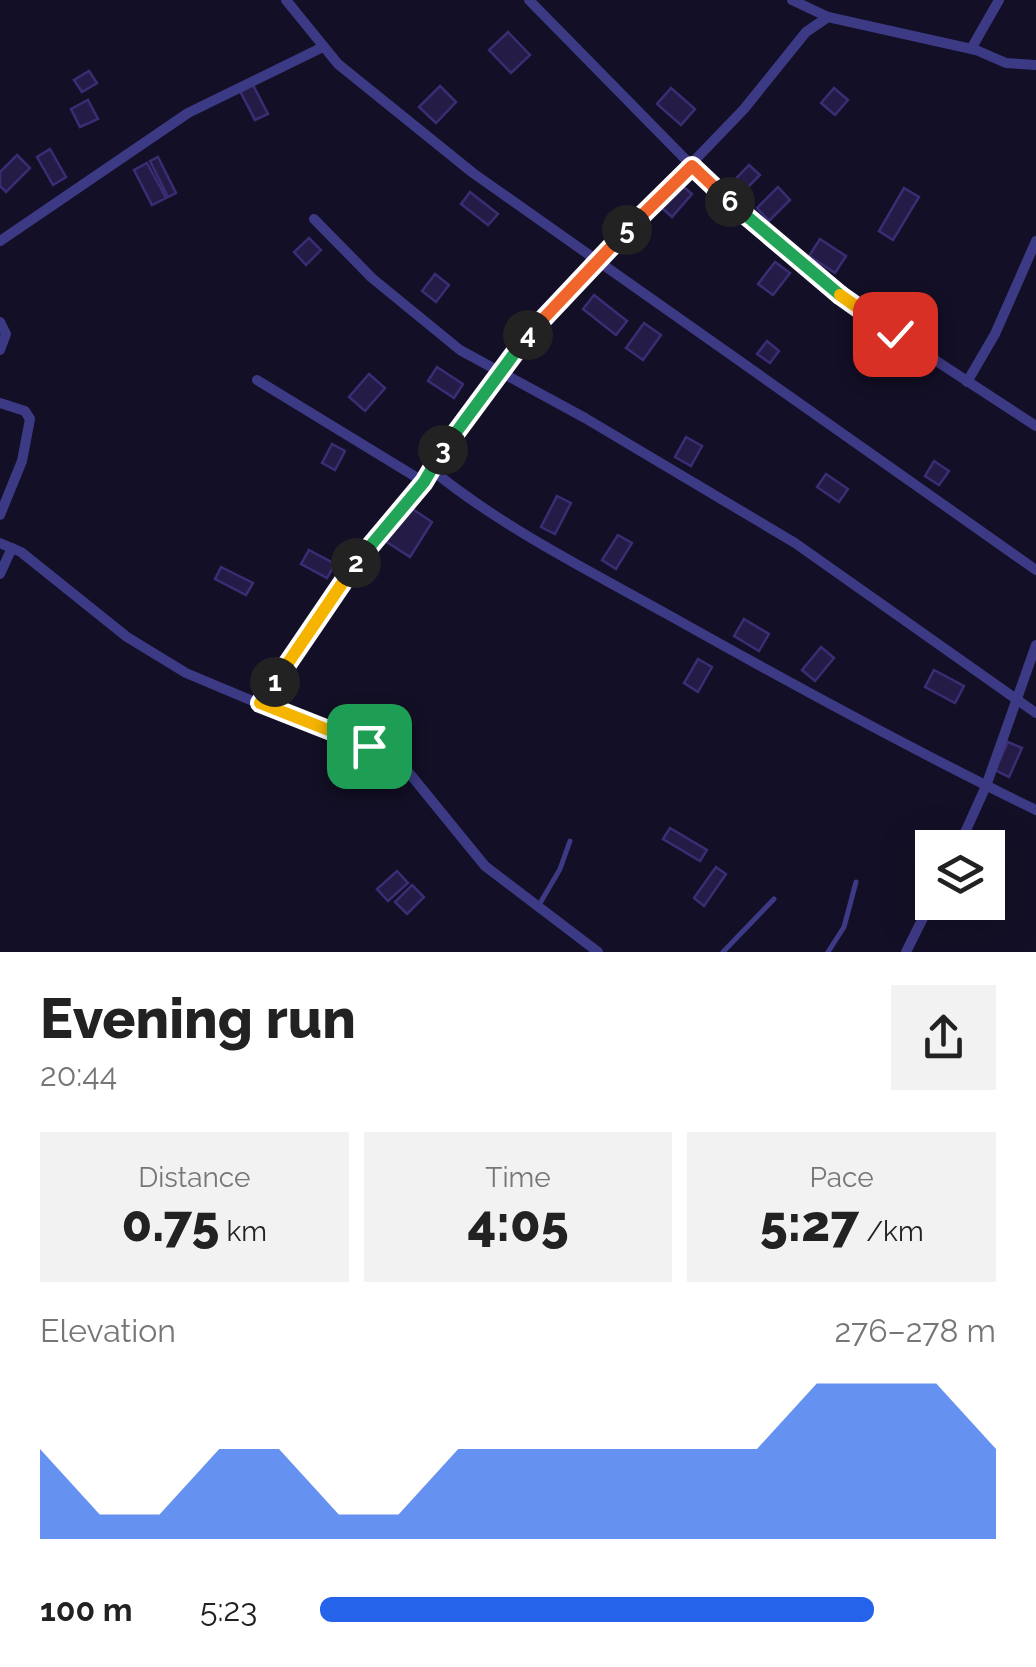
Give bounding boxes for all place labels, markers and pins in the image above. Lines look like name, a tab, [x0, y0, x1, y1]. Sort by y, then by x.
pin: 6	[705, 177, 755, 227]
pin: 5	[602, 205, 652, 255]
pin	[853, 292, 938, 377]
pin: 4	[503, 310, 553, 360]
pin: 3	[418, 425, 468, 475]
pin: 2	[331, 538, 381, 588]
pin: 1	[250, 657, 300, 707]
pin	[327, 704, 412, 789]

